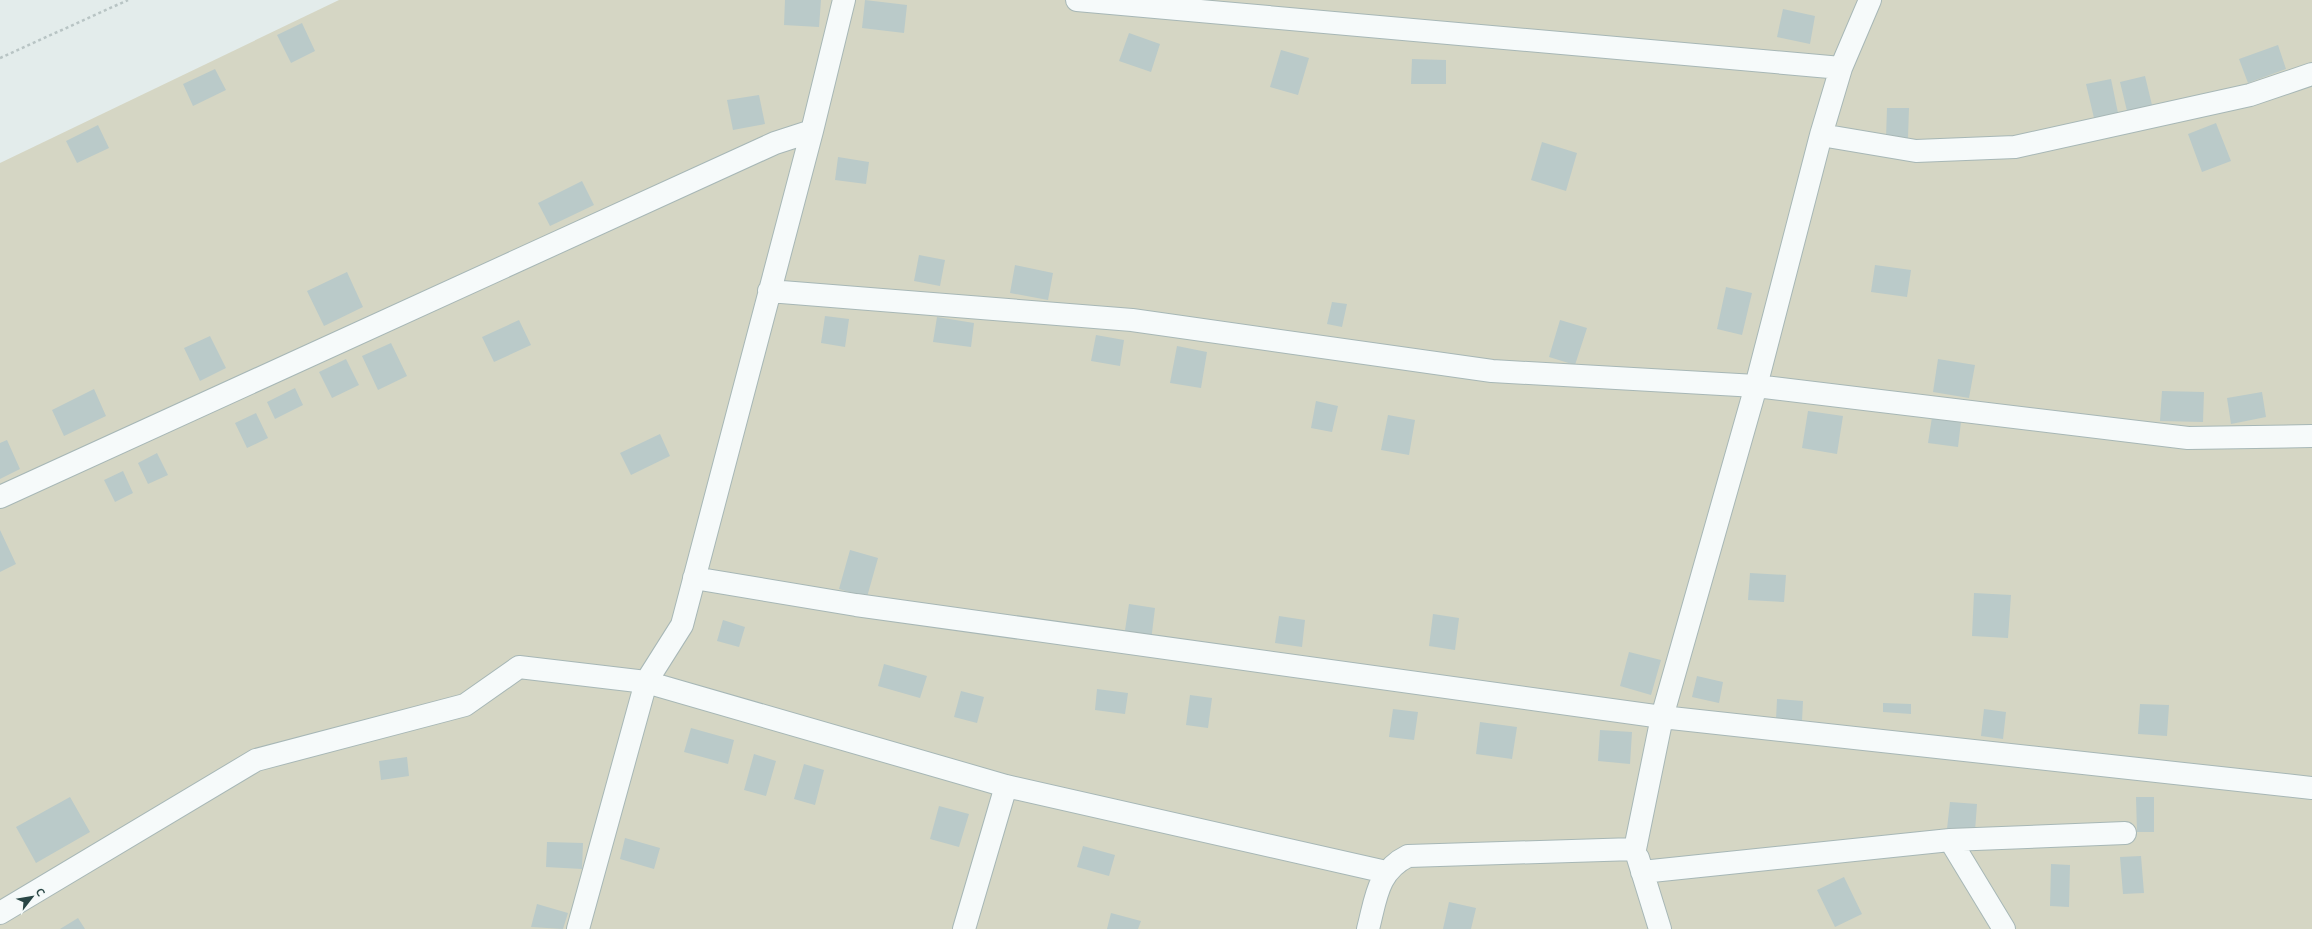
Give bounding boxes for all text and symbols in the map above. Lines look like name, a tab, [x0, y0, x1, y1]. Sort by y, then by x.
north arrow	[12, 877, 52, 917]
text: С	[34, 886, 48, 898]

